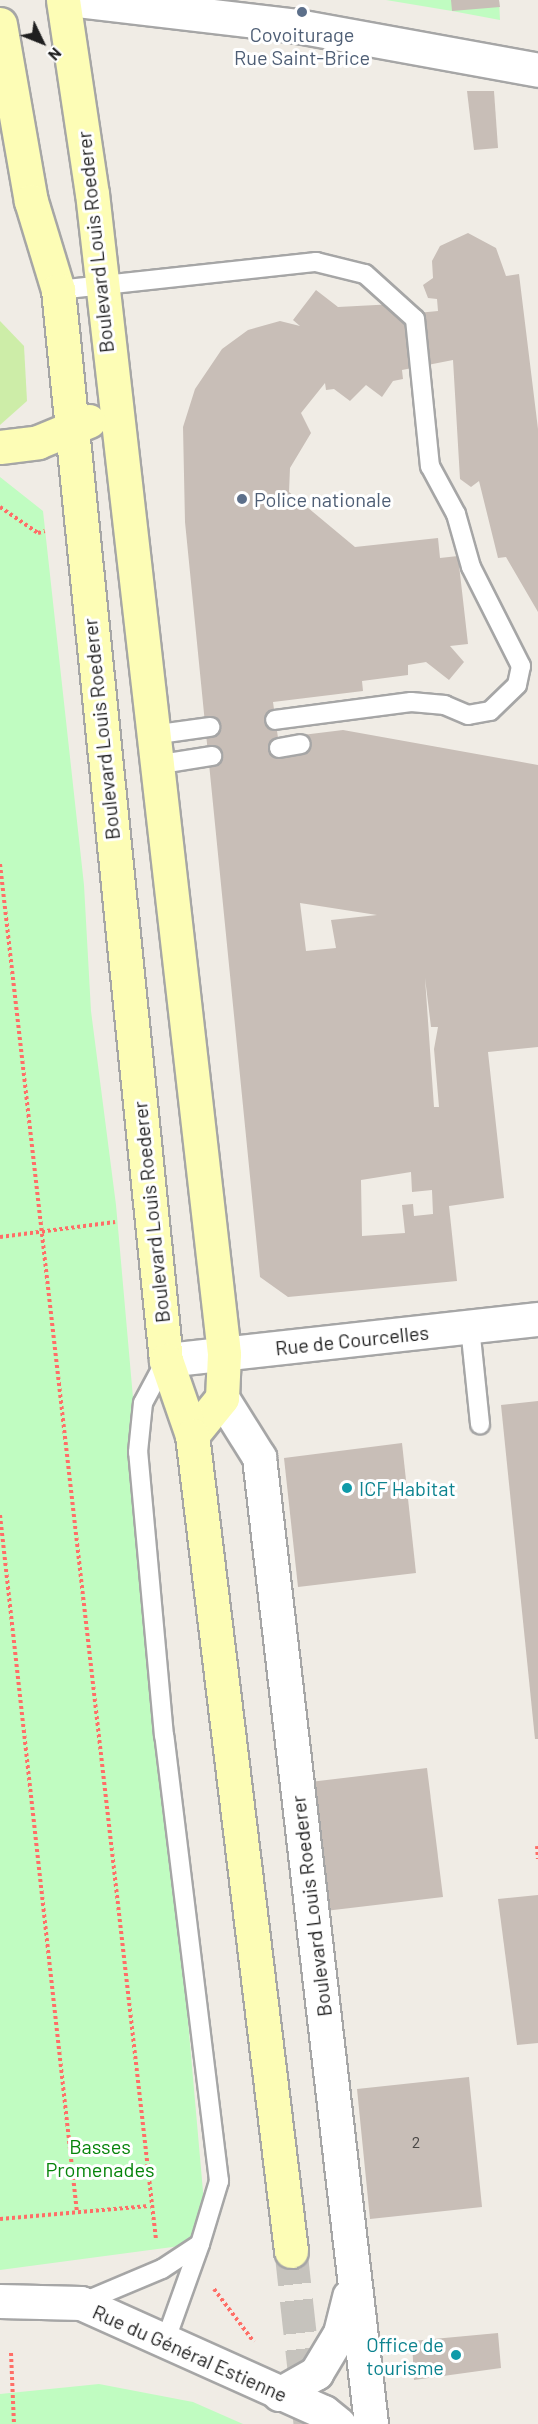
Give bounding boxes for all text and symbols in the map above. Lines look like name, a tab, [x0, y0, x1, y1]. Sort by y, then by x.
marker: Covoiturage Rue Saint-Brice	[295, 5, 309, 19]
north arrow	[12, 12, 72, 72]
place label: Covoiturage Rue Saint-Brice	[234, 22, 370, 69]
text: N	[45, 44, 66, 65]
street label: Boulevard Louis Roederer	[71, 130, 119, 354]
place label: Police nationale	[254, 487, 392, 511]
marker: Police nationale	[235, 492, 249, 506]
street label: Boulevard Louis Roederer	[77, 617, 125, 841]
street label: Boulevard Louis Roederer	[127, 1100, 175, 1324]
street label: Rue de Courcelles	[274, 1320, 430, 1360]
place label: ICF Habitat	[359, 1476, 456, 1500]
marker: ICF Habitat	[340, 1481, 354, 1495]
street label: Boulevard Louis Roederer	[286, 1794, 336, 2018]
house number: 2	[412, 2132, 420, 2152]
park label: Basses Promenades	[46, 2134, 154, 2181]
street label: Rue du Général Estienne	[89, 2299, 291, 2407]
place label: Office de tourisme	[366, 2332, 444, 2379]
marker: Office de tourisme	[449, 2348, 463, 2362]

